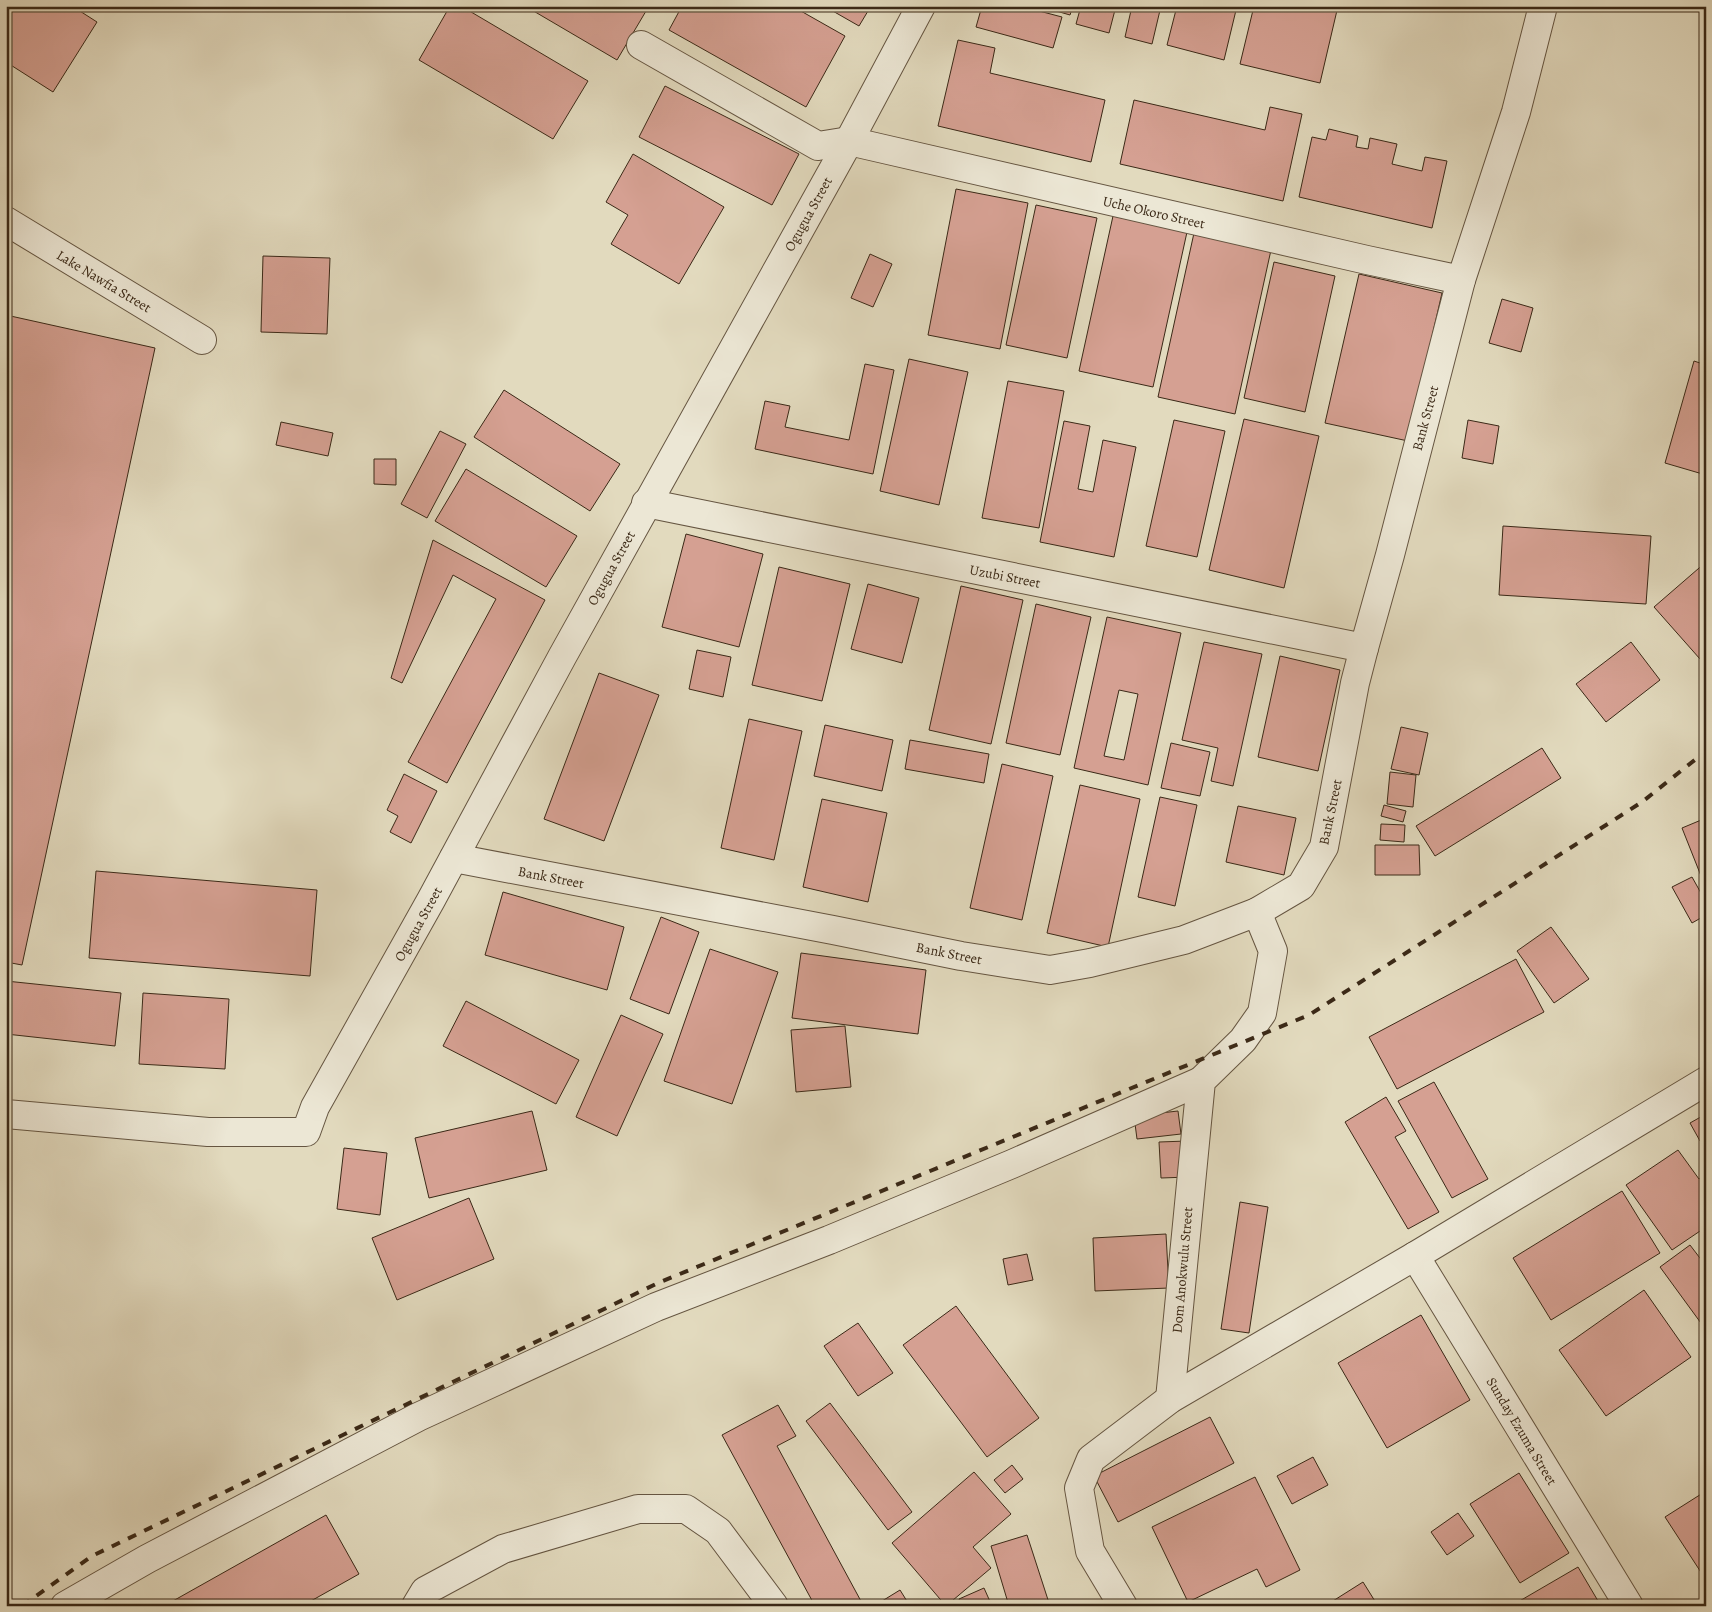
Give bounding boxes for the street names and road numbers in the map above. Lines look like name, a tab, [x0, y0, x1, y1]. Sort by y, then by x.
street label: Ogugua Street	[780, 173, 837, 255]
street label: Uche Okoro Street	[1101, 191, 1207, 234]
street label: Lake Nawfia Street	[53, 246, 155, 317]
street label: Bank Street	[1408, 383, 1443, 453]
street label: Ogugua Street	[583, 527, 640, 609]
street label: Uzubi Street	[968, 560, 1042, 593]
street label: Bank Street	[1314, 777, 1347, 847]
street label: Bank Street	[516, 862, 586, 893]
street label: Ogugua Street	[390, 883, 447, 965]
street label: Bank Street	[914, 938, 984, 969]
street label: Dom Anokwulu Street	[1168, 1206, 1198, 1334]
street label: Sunday Ezuma Street	[1482, 1374, 1562, 1489]

